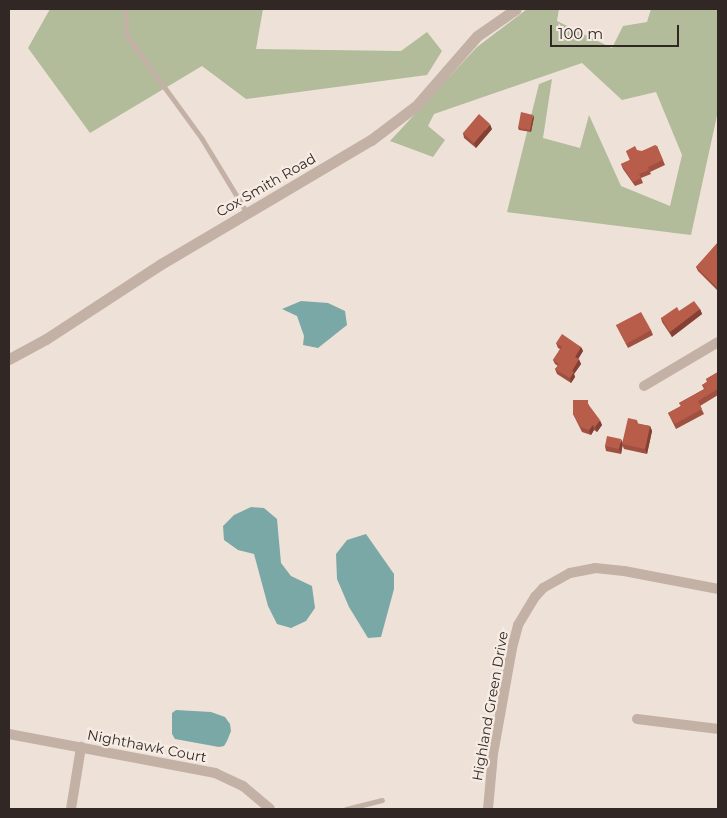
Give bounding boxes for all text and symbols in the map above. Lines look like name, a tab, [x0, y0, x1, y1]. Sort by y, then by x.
scale bar	[552, 15, 681, 47]
text: 100 m	[558, 24, 603, 43]
street label: Cox Smith Road	[213, 150, 319, 220]
street label: Highland Green Drive	[469, 630, 511, 782]
street label: Nighthawk Court	[86, 726, 208, 766]

